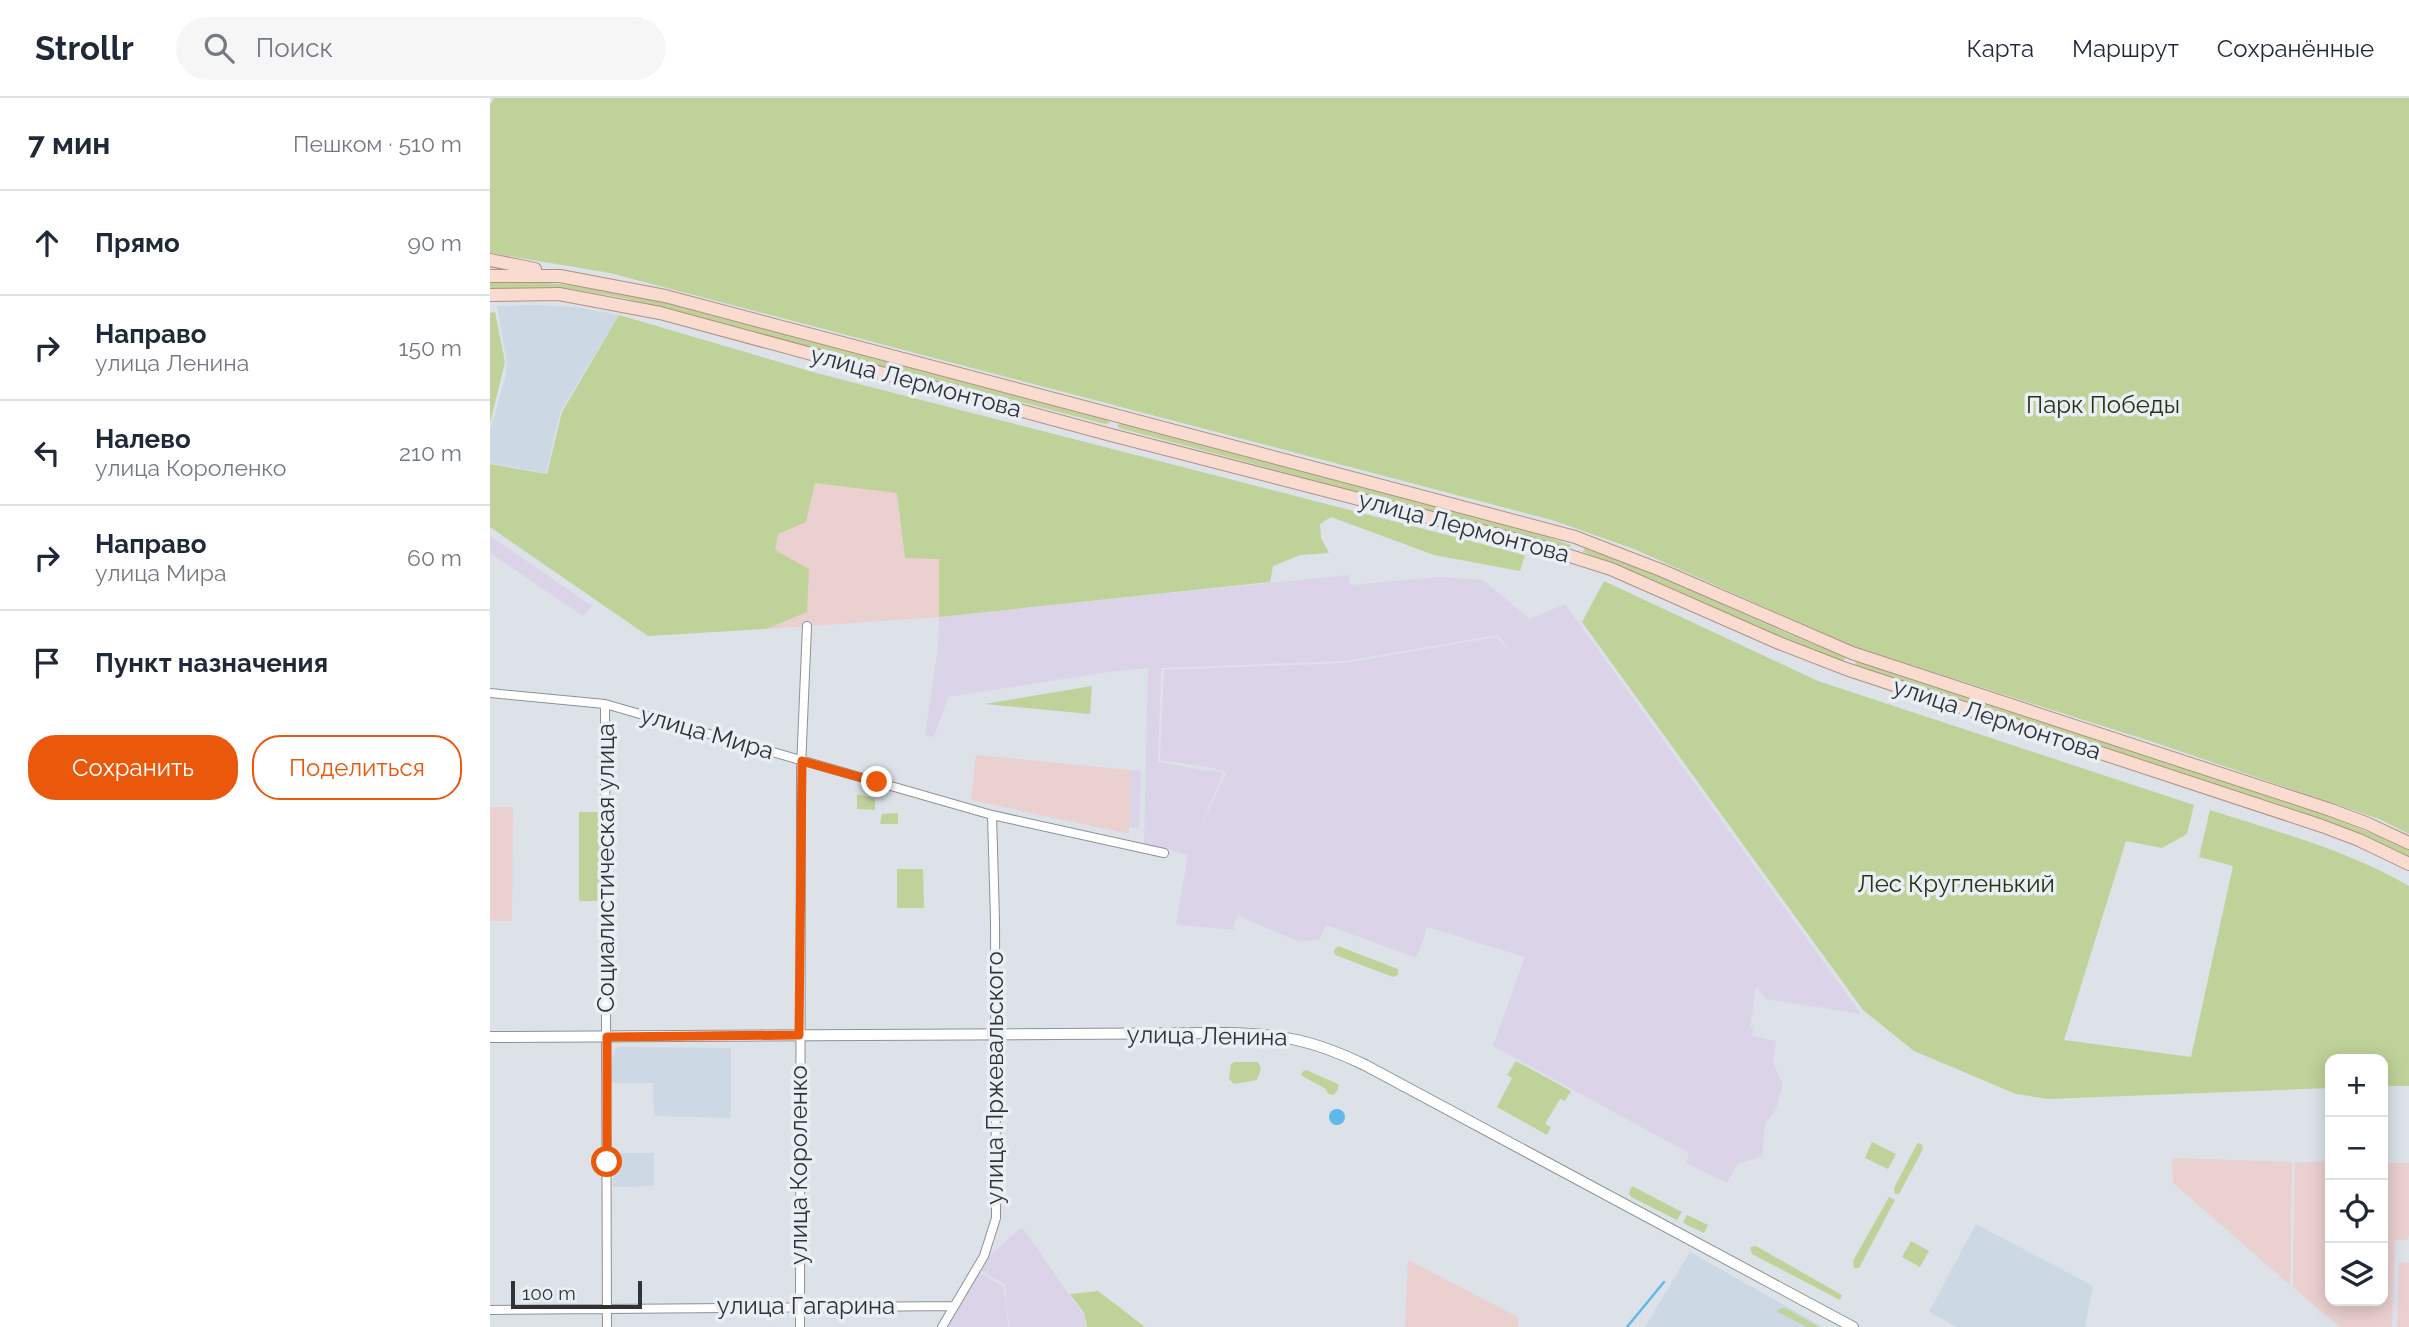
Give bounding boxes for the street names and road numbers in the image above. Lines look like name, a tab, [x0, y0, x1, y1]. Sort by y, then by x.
street label: улица Лермонтова	[808, 339, 1025, 424]
street label: улица Лермонтова	[1356, 484, 1573, 569]
street label: улица Лермонтова	[1889, 671, 2105, 766]
street label: улица Мира	[637, 700, 777, 765]
street label: Социалистическая улица	[591, 723, 620, 1013]
street label: улица Пржевальского	[980, 951, 1009, 1205]
street label: улица Ленина	[1126, 1020, 1288, 1051]
street label: улица Короленко	[784, 1065, 813, 1265]
street label: улица Гагарина	[717, 1291, 895, 1320]

